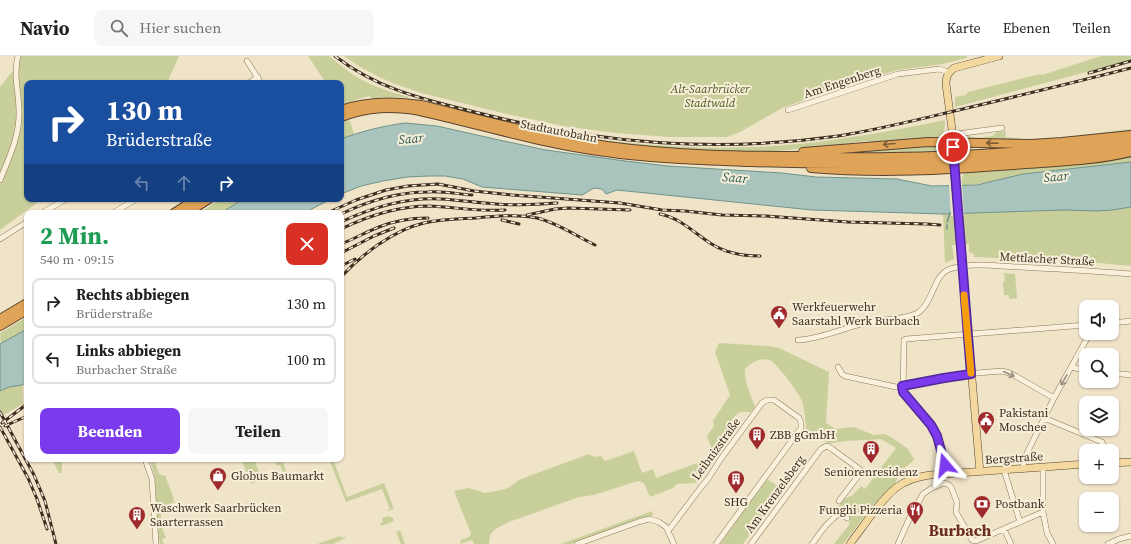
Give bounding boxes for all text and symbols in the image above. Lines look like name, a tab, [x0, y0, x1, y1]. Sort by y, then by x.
search box	[94, 10, 374, 46]
text: Navio	[20, 15, 70, 41]
icon: search	[108, 17, 130, 39]
text: Hier suchen	[140, 17, 221, 38]
text: Karte	[946, 18, 981, 38]
text: Ebenen	[1003, 18, 1050, 38]
text: Teilen	[1072, 18, 1111, 38]
street label: Am Engenberg	[802, 62, 882, 102]
park label: Alt-Saarbrücker Stadtwald	[669, 81, 751, 111]
text: 130 m	[106, 91, 183, 129]
icon: right	[40, 96, 92, 148]
street label: Stadtautobahn	[519, 116, 599, 146]
text: Brüderstraße	[106, 127, 212, 152]
water label: Saar	[398, 129, 425, 148]
pin	[936, 130, 970, 164]
icon: arrive	[942, 136, 964, 158]
one-way arrow	[986, 140, 999, 147]
one-way arrow	[883, 141, 896, 148]
water label: Saar	[1043, 167, 1070, 186]
water label: Saar	[722, 168, 749, 187]
icon: left	[131, 172, 153, 194]
icon: ahead	[173, 172, 195, 194]
icon: right	[215, 172, 237, 194]
text: 2 Min.	[40, 219, 109, 252]
button: close	[286, 223, 328, 265]
street label: Mettlacher Straße	[999, 249, 1095, 269]
text: 540 m · 09:15	[40, 251, 114, 268]
text: Rechts abbiegen	[76, 284, 190, 305]
icon: right	[42, 292, 64, 314]
text: 130 m	[286, 293, 326, 314]
place label: Werkfeuerwehr Saarstahl Werk Burbach	[792, 299, 920, 329]
map controls	[1079, 300, 1119, 532]
button: sound	[1079, 300, 1119, 340]
public building icon: Werkfeuerwehr Saarstahl Werk Burbach	[769, 304, 789, 329]
text: Brüderstraße	[76, 305, 153, 322]
text: Links abbiegen	[76, 340, 181, 361]
icon: left	[42, 348, 64, 370]
button: search	[1079, 348, 1119, 388]
text: 100 m	[286, 349, 326, 370]
text: Burbacher Straße	[76, 361, 177, 378]
one-way arrow	[1003, 371, 1015, 378]
one-way arrow	[1060, 374, 1068, 386]
button: layers	[1079, 396, 1119, 436]
place label: Pakistani Moschee	[999, 405, 1049, 435]
button: Beenden	[40, 408, 180, 454]
button: Teilen	[188, 408, 328, 454]
public building icon: Pakistani Moschee	[976, 410, 996, 435]
street label: Leibnizstraße	[688, 415, 744, 483]
building icon: ZBB gGmbH	[747, 425, 767, 450]
place label: ZBB gGmbH	[770, 427, 836, 443]
building icon: Seniorenresidenz	[861, 439, 881, 464]
position arrow	[924, 444, 966, 486]
button: +	[1079, 444, 1119, 484]
street label: Bergstraße	[984, 448, 1044, 468]
street label: Am Krenzelsberg	[741, 452, 809, 536]
place label: Seniorenresidenz	[824, 464, 918, 480]
shop icon: Globus Baumarkt	[208, 466, 228, 491]
place label: Globus Baumarkt	[231, 468, 324, 484]
building icon: SHG	[726, 469, 746, 494]
button: −	[1079, 492, 1119, 532]
place label: SHG	[724, 494, 748, 510]
bank icon: Postbank	[972, 494, 992, 519]
place label: Postbank	[995, 496, 1045, 512]
place label: Waschwerk Saarbrücken Saarterrassen	[150, 500, 282, 530]
restaurant icon: Funghi Pizzeria	[905, 500, 925, 525]
place label: Funghi Pizzeria	[819, 502, 903, 518]
building icon: Waschwerk Saarbrücken Saarterrassen	[127, 505, 147, 530]
district label: Burbach	[929, 519, 992, 541]

